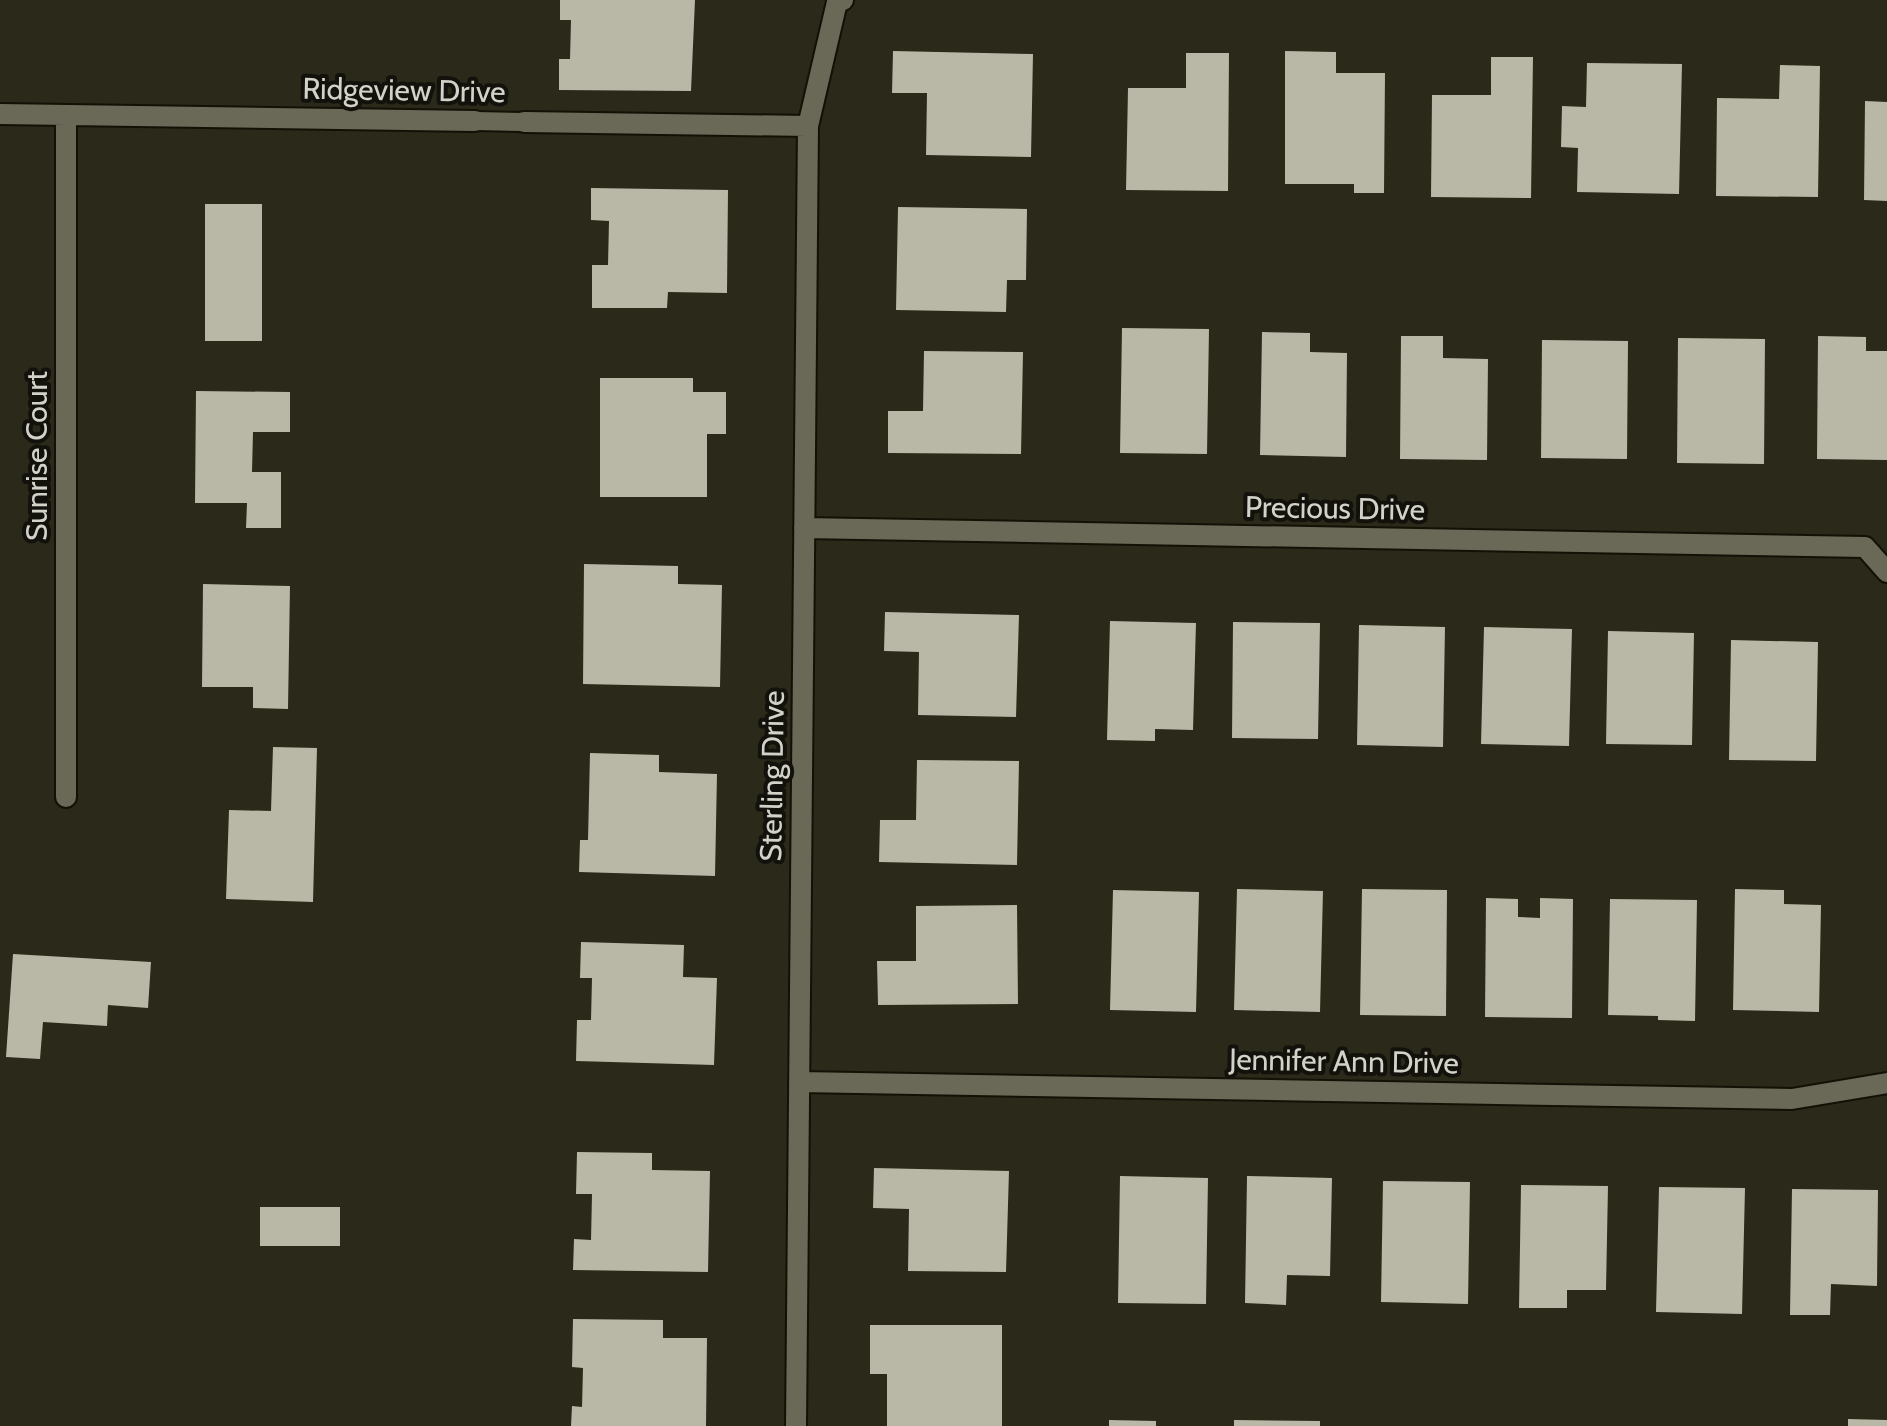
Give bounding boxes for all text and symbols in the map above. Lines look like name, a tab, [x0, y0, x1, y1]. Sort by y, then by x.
street label: Ridgeview Drive	[302, 70, 506, 110]
street label: Sunrise Court	[18, 371, 55, 541]
street label: Precious Drive	[1245, 488, 1425, 528]
street label: Sterling Drive	[752, 690, 792, 862]
street label: Jennifer Ann Drive	[1228, 1040, 1459, 1082]

